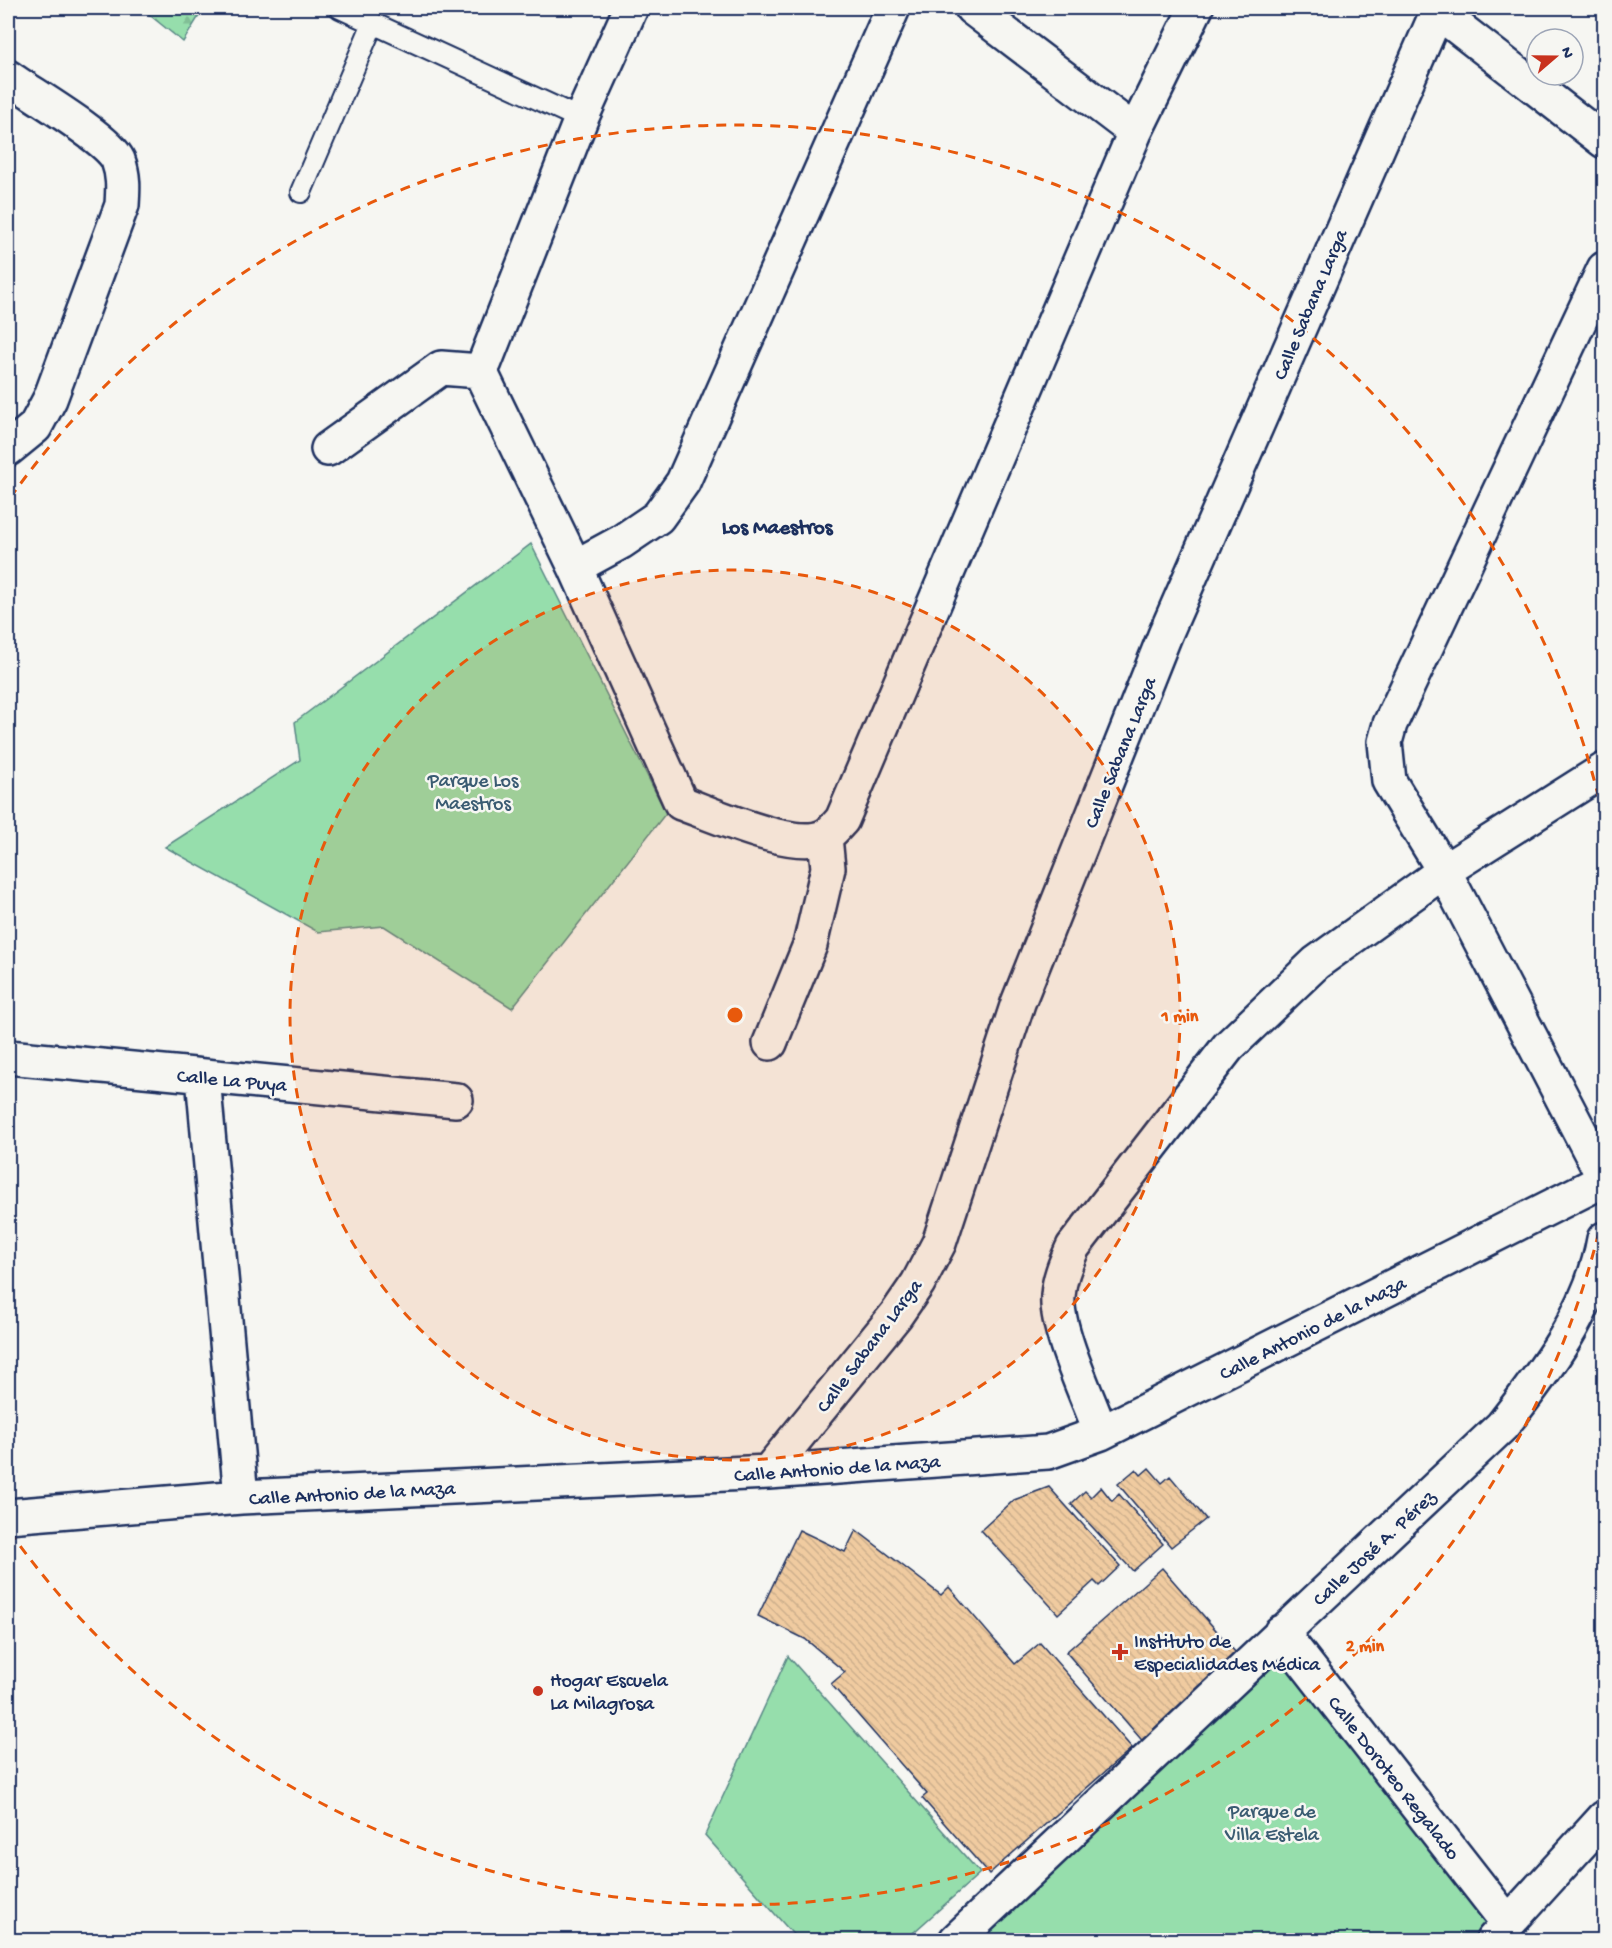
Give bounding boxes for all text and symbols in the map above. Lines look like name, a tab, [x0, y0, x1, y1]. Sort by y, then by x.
north arrow	[1525, 27, 1585, 87]
text: N	[1555, 45, 1577, 62]
street label: Calle Sabana Larga	[1270, 226, 1355, 384]
district label: Los Maestros	[722, 517, 834, 542]
street label: Calle Sabana Larga	[1081, 673, 1163, 832]
park label: Parque Los Maestros	[427, 771, 519, 817]
centre of rings	[725, 1005, 745, 1025]
text: 1 min	[1161, 1007, 1199, 1028]
street label: Calle La Puya	[176, 1066, 289, 1099]
street label: Calle Antonio de la Maza	[1216, 1273, 1412, 1387]
street label: Calle Sabana Larga	[813, 1275, 929, 1418]
street label: Calle Antonio de la Maza	[733, 1452, 942, 1489]
street label: Calle Antonio de la Maza	[248, 1479, 457, 1512]
street label: Calle José A. Pérez	[1309, 1486, 1442, 1612]
place label: Instituto de Especialidades Médica	[1134, 1632, 1321, 1678]
text: 2 min	[1346, 1637, 1385, 1658]
marker: Instituto de Especialidades Médica	[1111, 1643, 1129, 1661]
place label: Hogar Escuela La Milagrosa	[550, 1671, 669, 1717]
marker: Hogar Escuela La Milagrosa	[531, 1684, 545, 1698]
street label: Calle Doroteo Regalado	[1321, 1693, 1463, 1866]
park label: Parque de Villa Estela	[1224, 1802, 1320, 1848]

